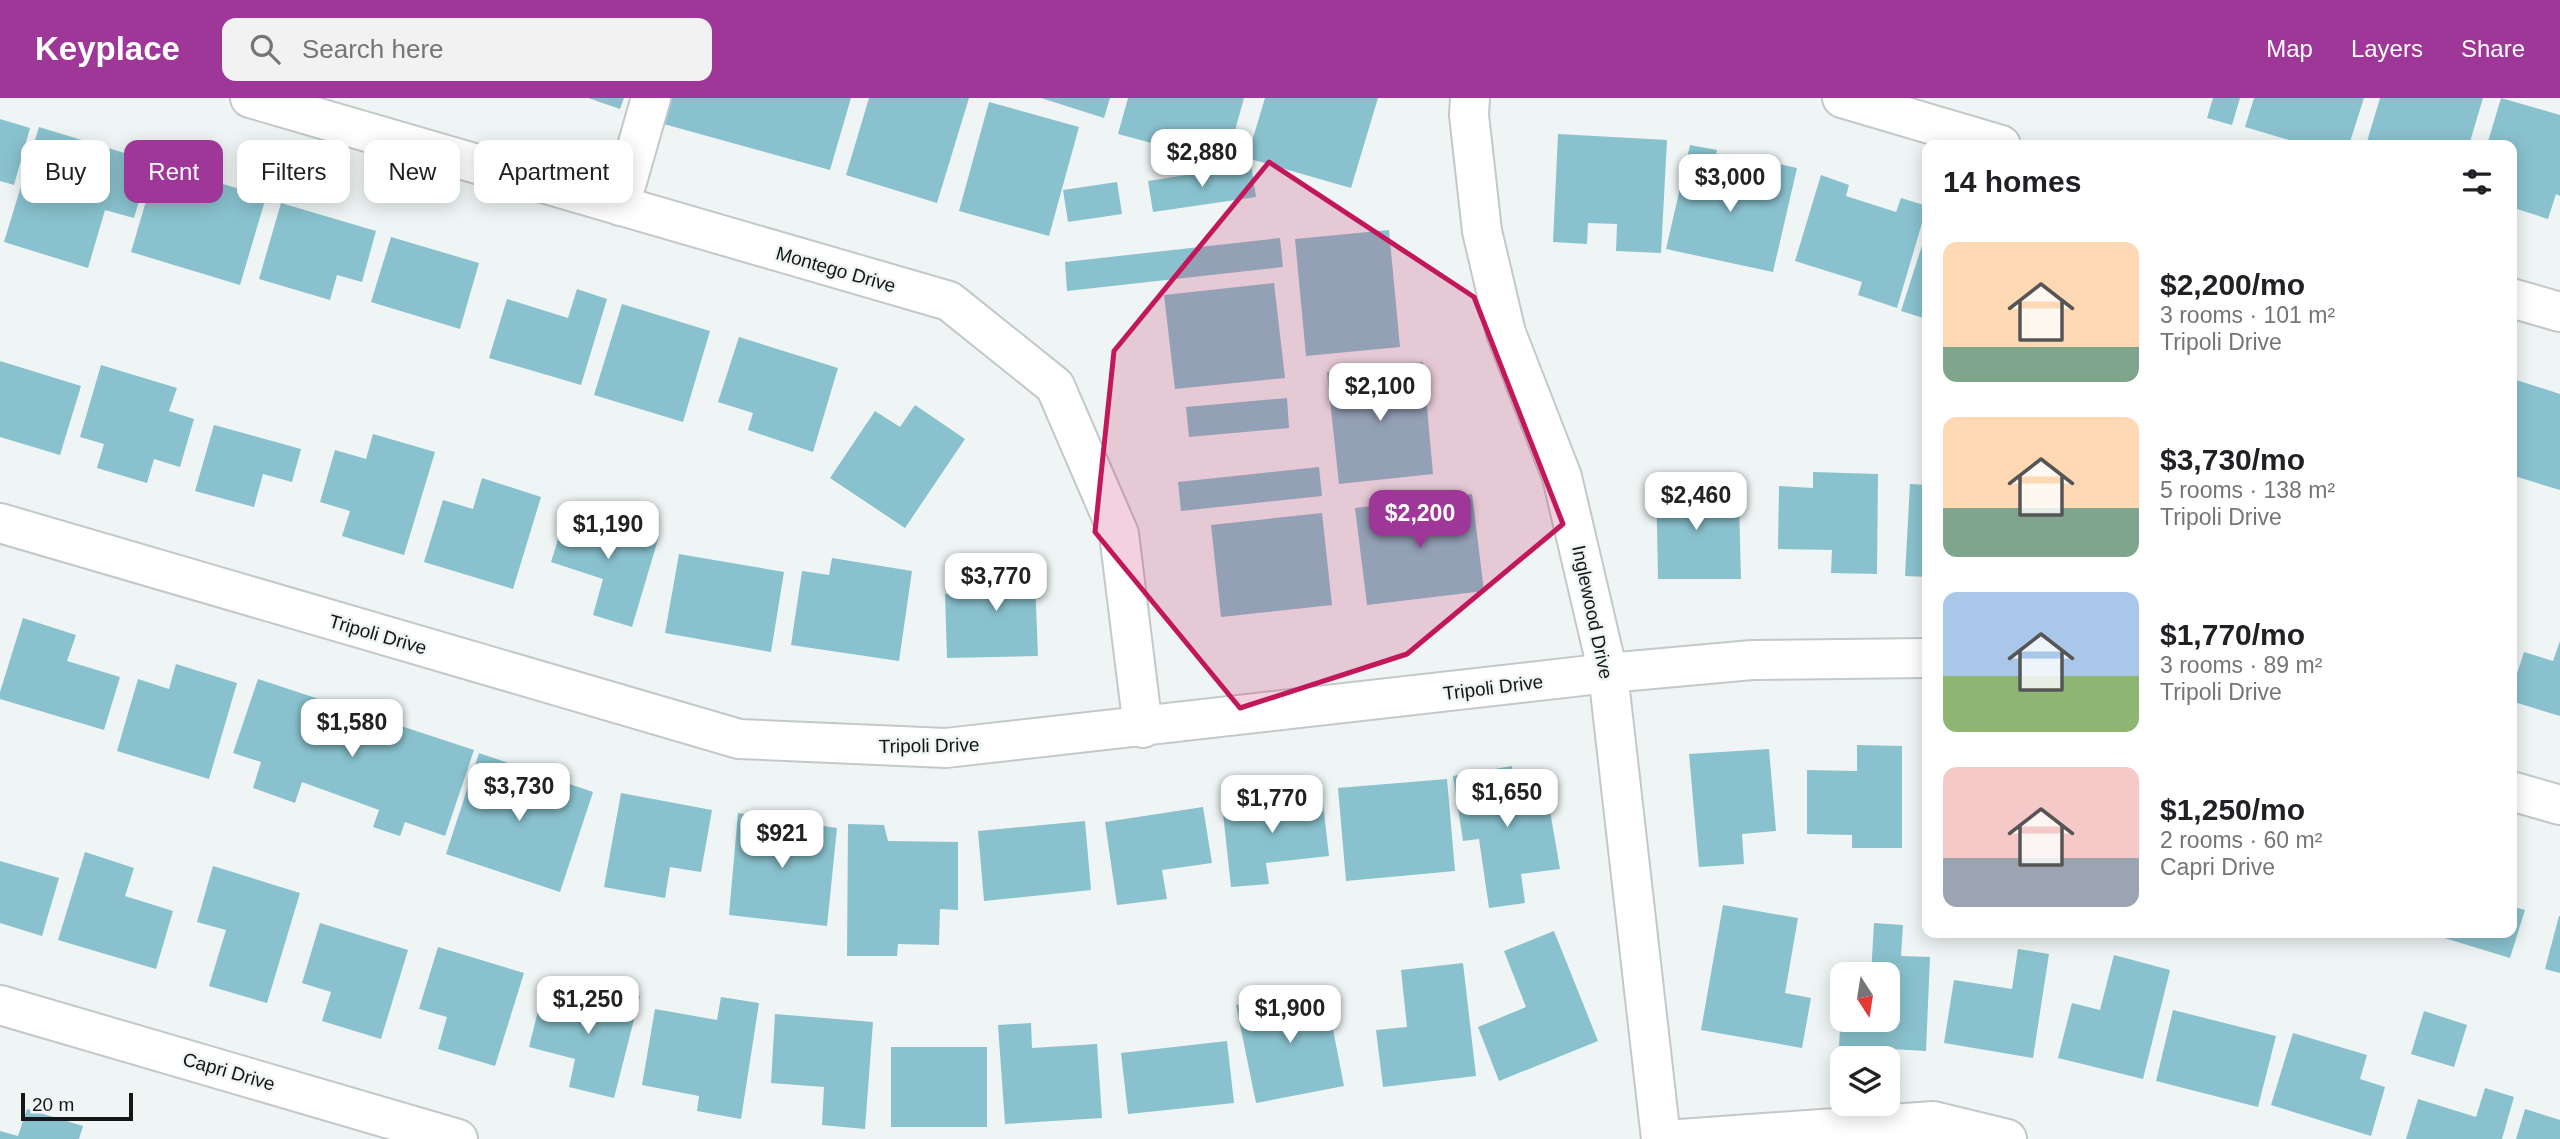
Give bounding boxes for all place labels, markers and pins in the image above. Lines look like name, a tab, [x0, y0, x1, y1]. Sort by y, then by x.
pin: $2,880	[1145, 130, 1259, 189]
pin: $3,000	[1673, 155, 1787, 214]
pin: $2,100	[1323, 364, 1437, 423]
pin: $2,460	[1639, 472, 1753, 532]
pin: $2,200	[1363, 490, 1477, 550]
pin: $1,190	[551, 502, 665, 561]
pin: $3,770	[939, 554, 1053, 613]
pin: $1,580	[295, 700, 409, 759]
pin: $3,730	[462, 764, 576, 823]
pin: $1,650	[1450, 770, 1564, 829]
pin: $1,770	[1215, 776, 1329, 835]
pin: $921	[741, 810, 823, 870]
pin: $1,250	[531, 976, 645, 1036]
pin: $1,900	[1233, 986, 1347, 1045]

